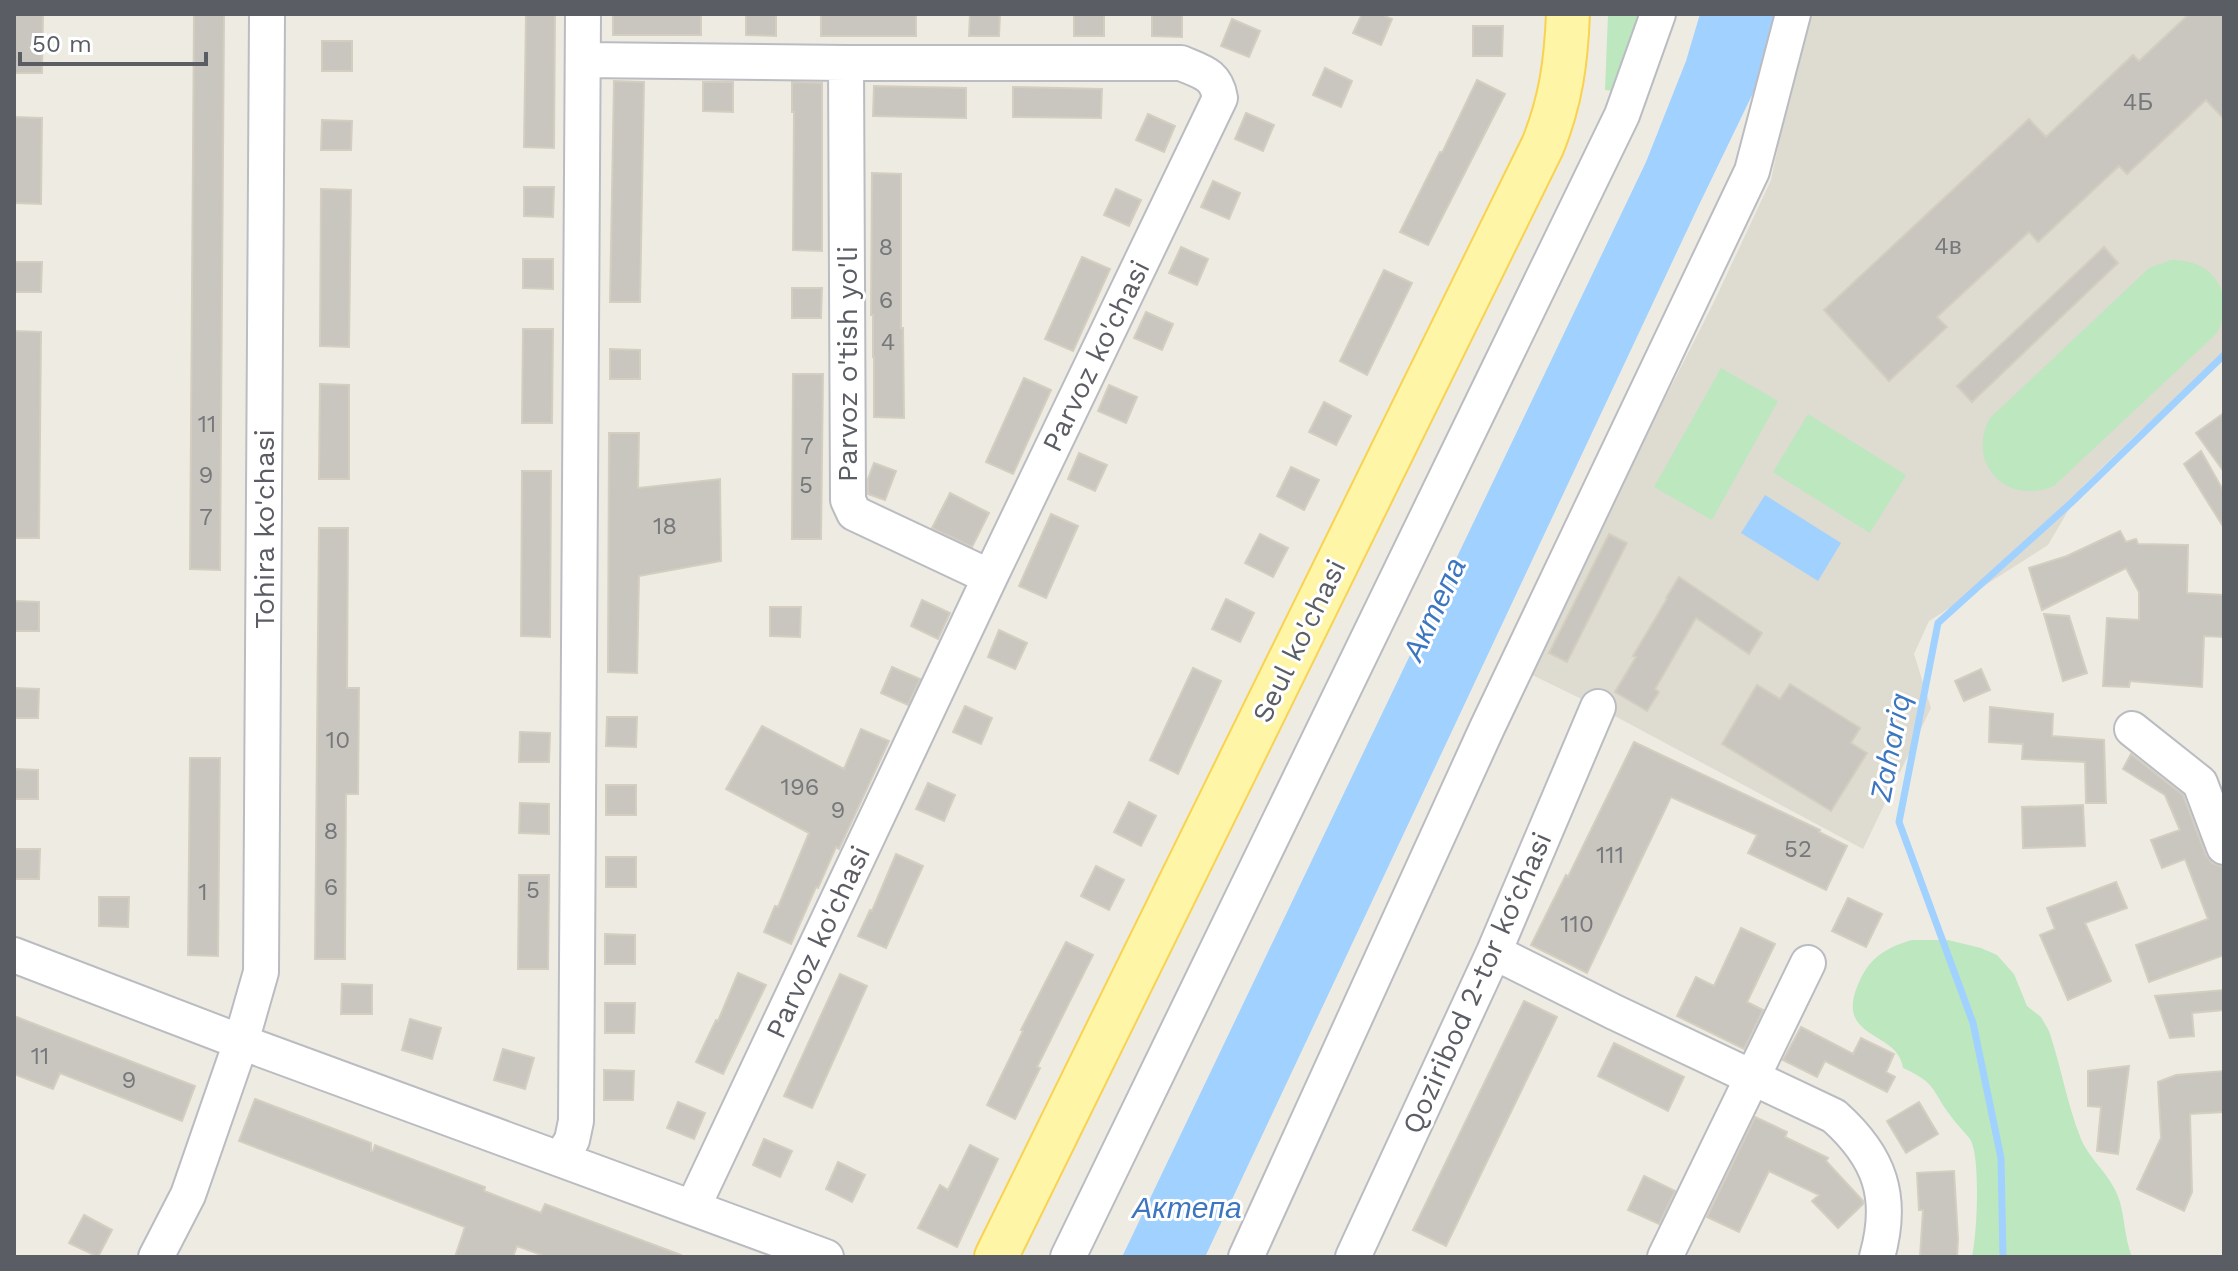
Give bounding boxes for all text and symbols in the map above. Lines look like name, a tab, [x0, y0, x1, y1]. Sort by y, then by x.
scale bar	[20, 16, 206, 66]
text: 50 m	[32, 30, 92, 58]
house number: 4Б	[2123, 88, 2153, 116]
house number: 4в	[1934, 232, 1962, 260]
house number: 8	[879, 233, 893, 261]
street label: Parvoz o'tish yo'li	[831, 246, 864, 482]
street label: Parvoz ko'chasi	[1035, 255, 1157, 457]
house number: 6	[879, 286, 893, 314]
house number: 4	[881, 328, 895, 356]
house number: 11	[198, 410, 216, 438]
street label: Tohira ko'chasi	[248, 429, 281, 629]
house number: 7	[800, 432, 814, 460]
house number: 9	[199, 461, 213, 489]
house number: 5	[799, 471, 813, 499]
house number: 7	[199, 503, 213, 531]
house number: 18	[653, 512, 677, 540]
water label: Актепа	[1394, 552, 1473, 668]
street label: Seul ko'chasi	[1245, 554, 1353, 728]
water label: Zahariq	[1862, 690, 1918, 805]
house number: 10	[326, 726, 350, 754]
house number: 196	[781, 773, 819, 801]
house number: 9	[831, 796, 845, 824]
house number: 8	[324, 817, 338, 845]
street label: Qoziribod 2-tor ko‘chasi	[1395, 827, 1559, 1139]
house number: 52	[1784, 835, 1812, 863]
street label: Parvoz ko'chasi	[759, 840, 877, 1044]
house number: 111	[1596, 841, 1624, 869]
house number: 6	[324, 873, 338, 901]
house number: 5	[526, 876, 540, 904]
house number: 1	[198, 878, 208, 906]
house number: 110	[1560, 910, 1594, 938]
house number: 11	[31, 1042, 49, 1070]
house number: 9	[122, 1066, 136, 1094]
water label: Актепа	[1130, 1190, 1242, 1225]

